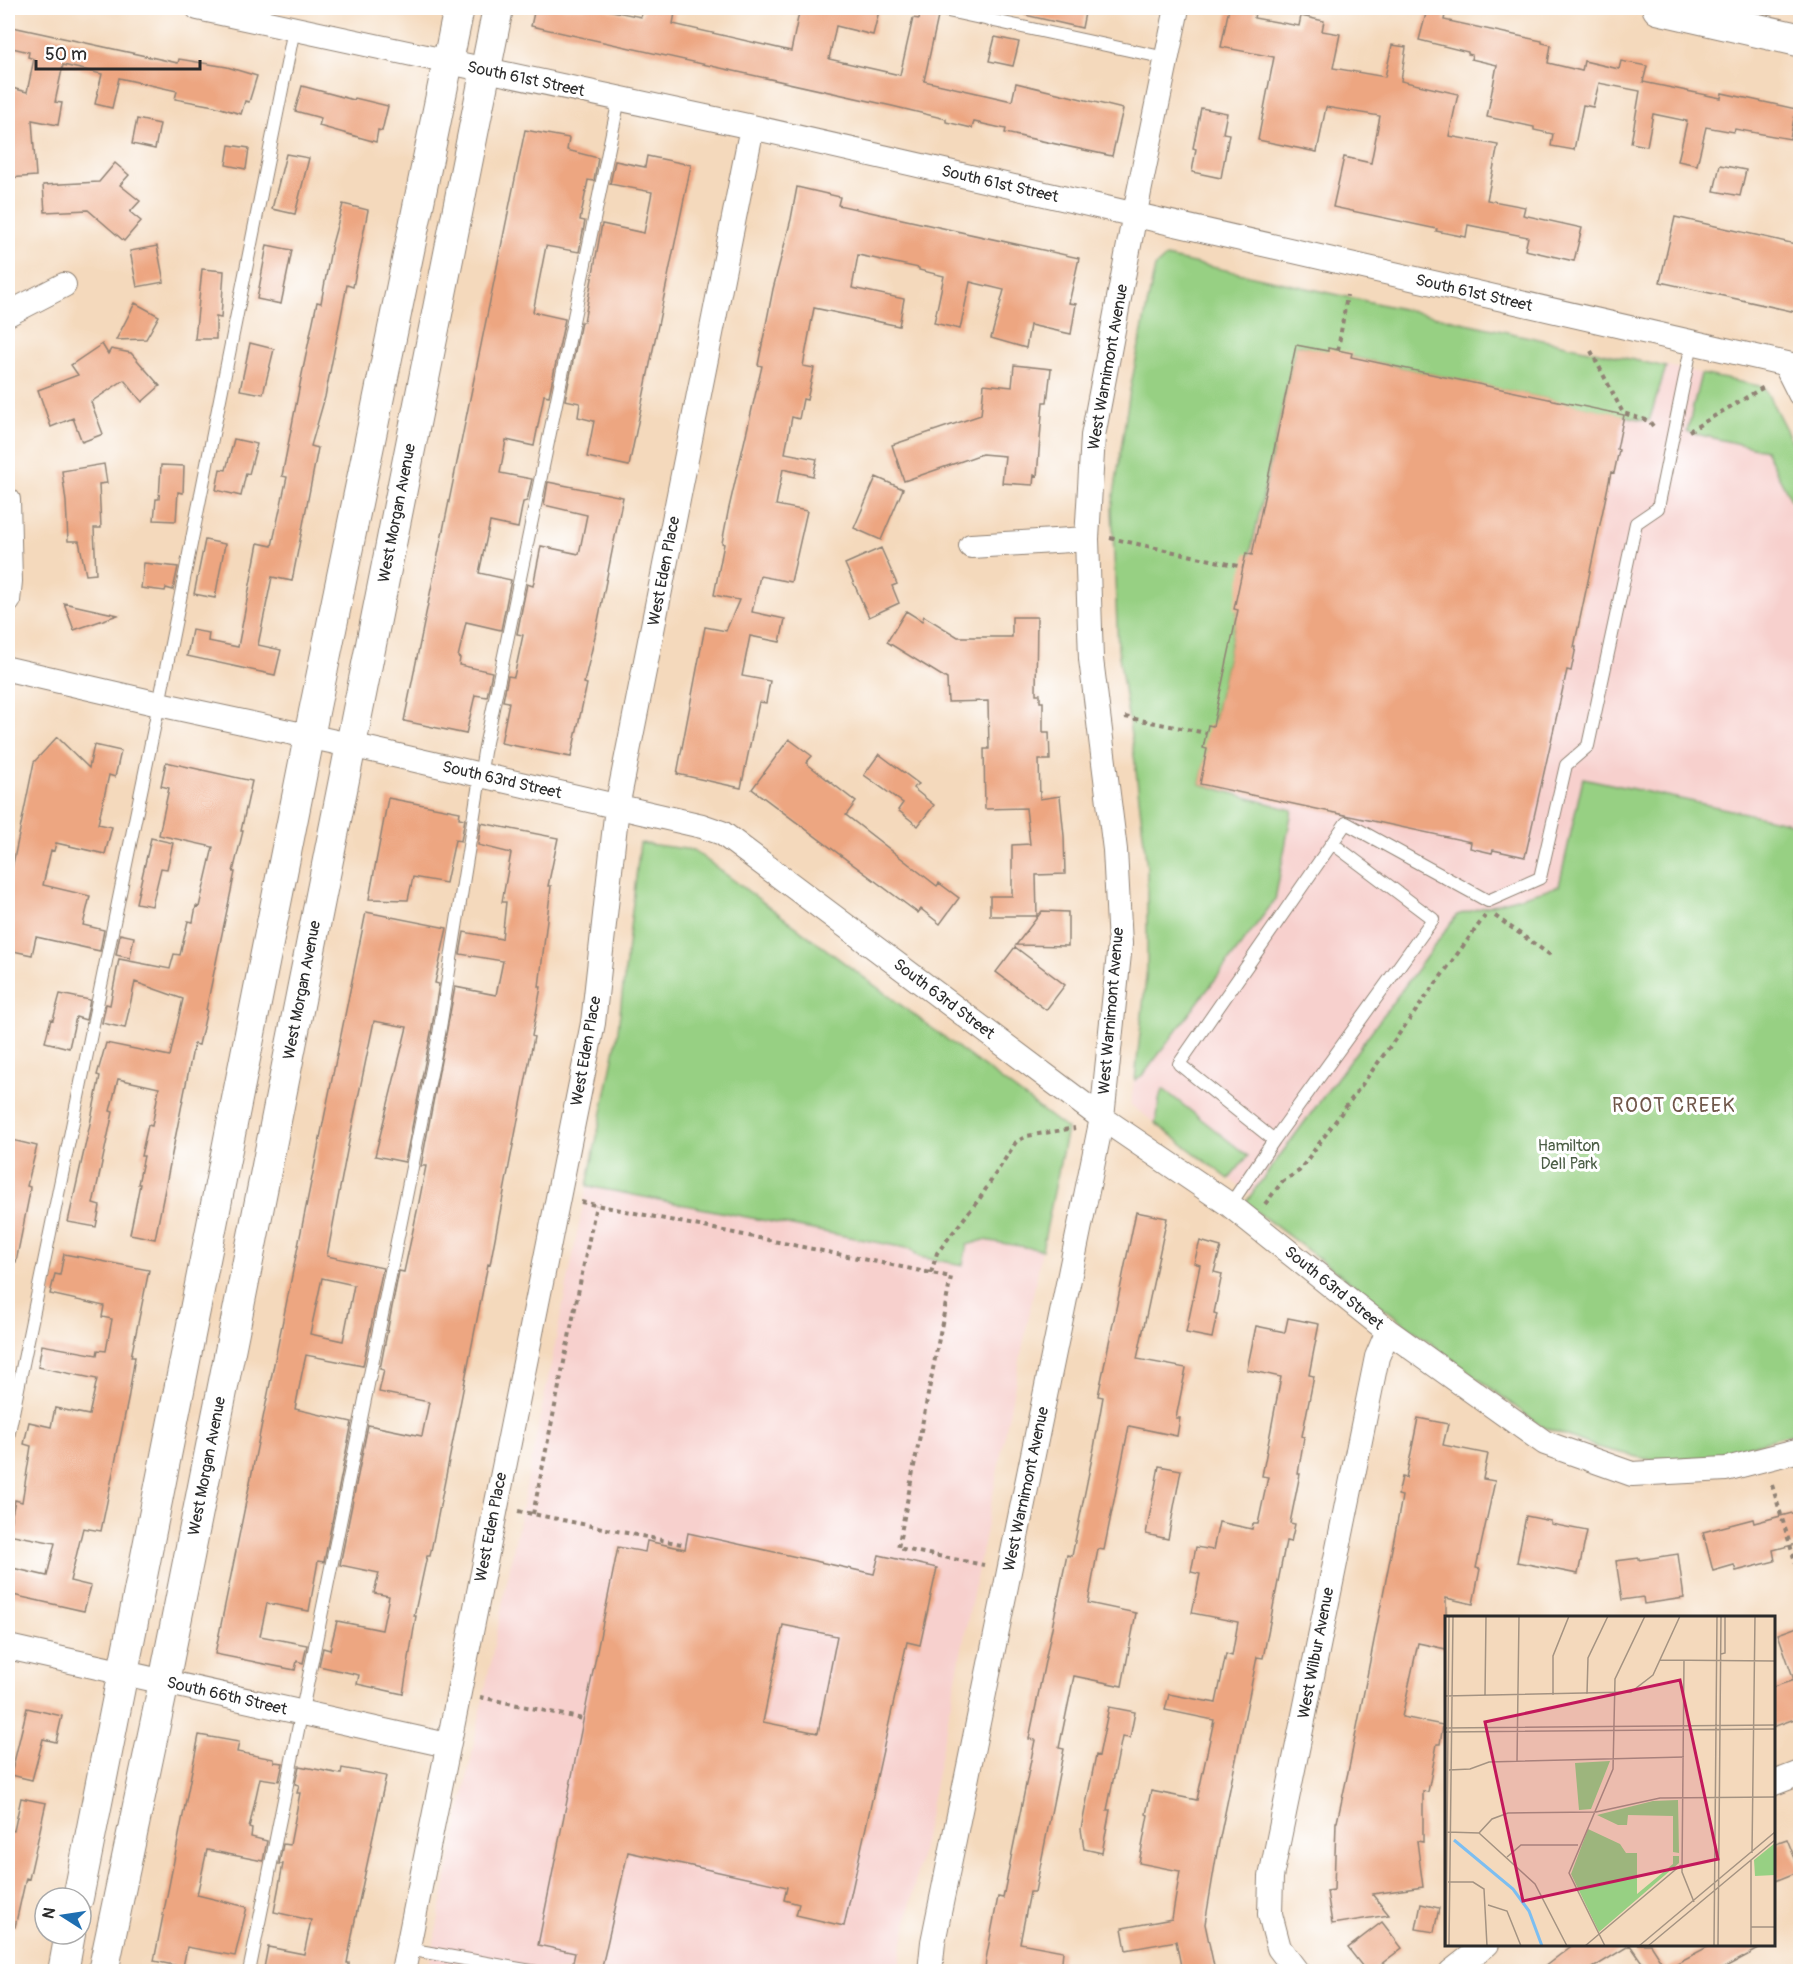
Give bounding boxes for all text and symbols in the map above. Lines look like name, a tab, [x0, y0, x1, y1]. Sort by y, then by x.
scale bar	[36, 33, 200, 71]
text: 50 m	[45, 43, 87, 66]
street label: South 61st Street	[466, 57, 587, 101]
street label: South 61st Street	[940, 161, 1061, 207]
street label: South 61st Street	[1414, 270, 1535, 316]
street label: West Warnimont Avenue	[1084, 283, 1132, 451]
street label: West Morgan Avenue	[374, 442, 420, 584]
street label: West Eden Place	[644, 514, 684, 627]
street label: South 63rd Street	[440, 757, 564, 804]
street label: West Morgan Avenue	[279, 919, 325, 1061]
street label: West Warnimont Avenue	[1094, 927, 1128, 1095]
street label: South 63rd Street	[889, 954, 999, 1044]
street label: West Eden Place	[567, 994, 606, 1107]
district label: ROOT CREEK	[1612, 1093, 1736, 1118]
park label: Hamilton Dell Park	[1538, 1136, 1600, 1174]
street label: South 63rd Street	[1280, 1242, 1388, 1334]
street label: West Morgan Avenue	[184, 1395, 230, 1537]
street label: West Warnimont Avenue	[999, 1405, 1053, 1573]
street label: West Eden Place	[471, 1470, 511, 1583]
street label: West Wilbur Avenue	[1293, 1586, 1339, 1720]
inset map	[1445, 1616, 1775, 1946]
street label: South 66th Street	[165, 1672, 290, 1720]
north arrow	[33, 1886, 93, 1946]
text: N	[38, 1906, 60, 1920]

